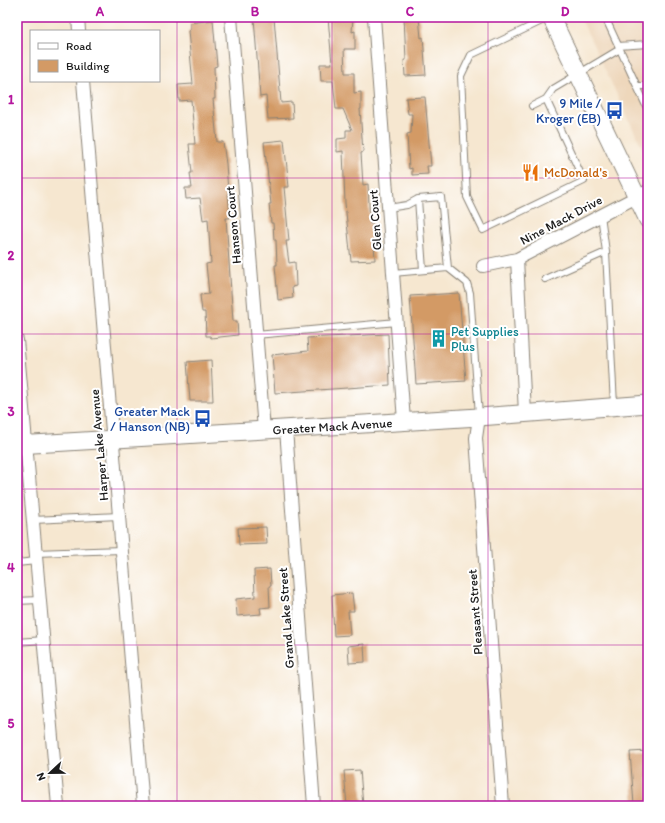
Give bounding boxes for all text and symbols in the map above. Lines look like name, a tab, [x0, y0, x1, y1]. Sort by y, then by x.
text: A	[95, 4, 105, 19]
text: B	[251, 4, 260, 19]
text: C	[406, 4, 415, 19]
text: D	[561, 4, 570, 19]
legend	[30, 30, 160, 82]
text: Road	[66, 39, 92, 53]
text: Building	[66, 59, 110, 73]
text: 1	[8, 92, 14, 107]
place label: 9 Mile / Kroger (EB)	[536, 96, 602, 126]
bus stop icon: 9 Mile / Kroger (EB)	[604, 100, 624, 120]
restaurant icon: McDonald's	[521, 162, 541, 182]
place label: McDonald's	[544, 165, 608, 180]
street label: Hanson Court	[222, 185, 244, 264]
street label: Glen Court	[365, 189, 385, 251]
street label: Nine Mack Drive	[517, 192, 605, 248]
text: 2	[8, 248, 15, 263]
place label: Pet Supplies Plus	[451, 324, 519, 354]
building icon: Pet Supplies Plus	[428, 328, 448, 348]
street label: Harper Lake Avenue	[87, 389, 111, 501]
text: 3	[7, 404, 15, 419]
place label: Greater Mack / Hanson (NB)	[110, 404, 190, 434]
bus stop icon: Greater Mack / Hanson (NB)	[193, 408, 213, 428]
street label: Greater Mack Avenue	[272, 415, 393, 437]
text: 4	[7, 560, 15, 575]
street label: Grand Lake Street	[275, 567, 297, 669]
street label: Pleasant Street	[465, 568, 485, 655]
text: 5	[8, 716, 15, 731]
north arrow	[30, 753, 70, 793]
text: N	[34, 771, 49, 782]

